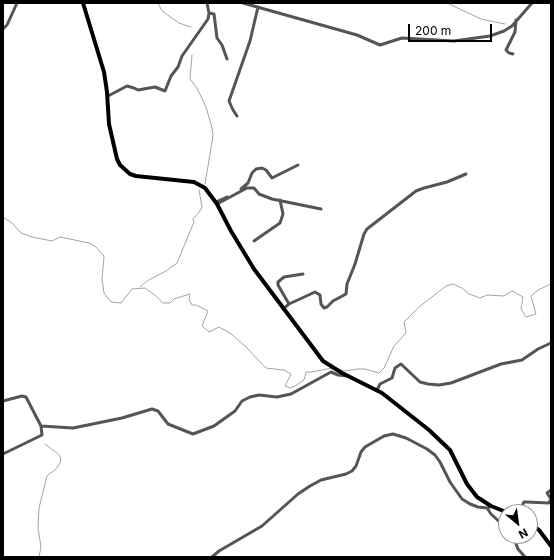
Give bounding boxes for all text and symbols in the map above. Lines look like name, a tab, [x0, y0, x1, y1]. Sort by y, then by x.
scale bar	[410, 16, 494, 42]
text: 200 m	[415, 23, 451, 38]
north arrow	[498, 504, 538, 544]
text: N	[516, 525, 530, 542]

